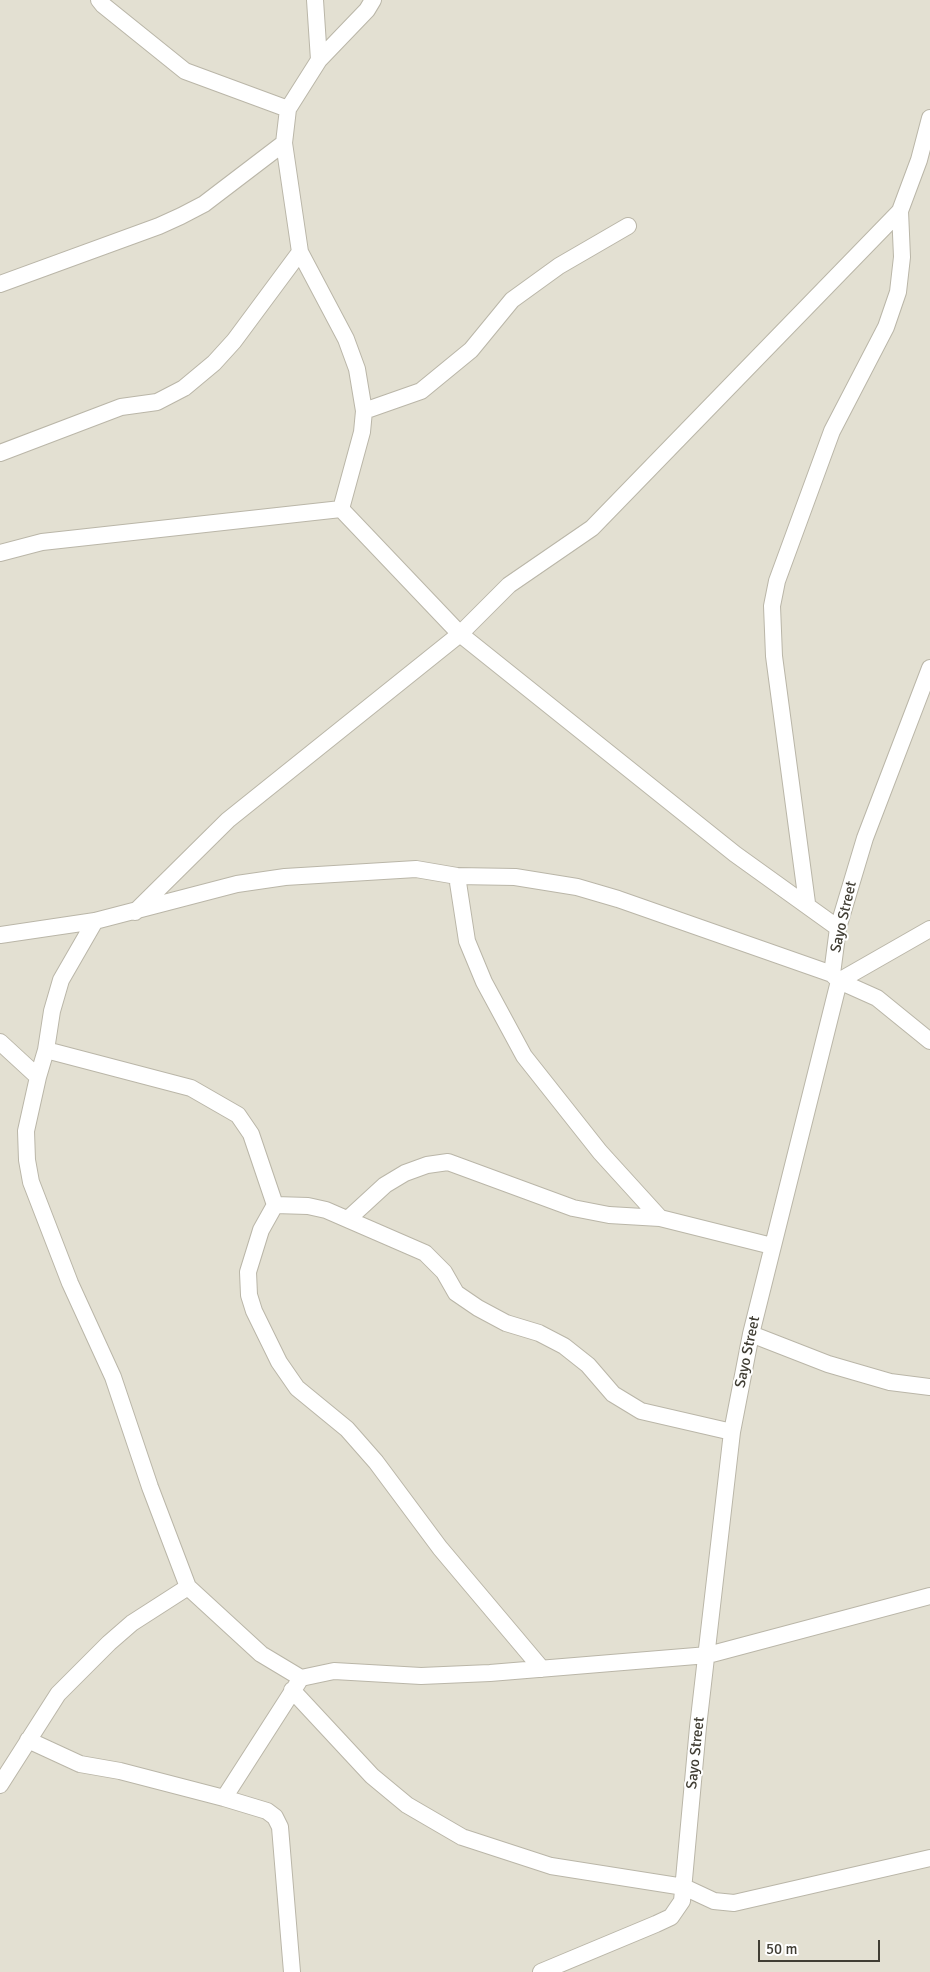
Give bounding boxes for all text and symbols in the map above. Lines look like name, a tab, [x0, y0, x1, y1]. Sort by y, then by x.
street label: Sayo Street	[827, 880, 861, 954]
street label: Sayo Street	[732, 1315, 764, 1389]
street label: Sayo Street	[683, 1716, 709, 1790]
scale bar	[760, 1930, 882, 1962]
text: 50 m	[766, 1940, 797, 1958]

